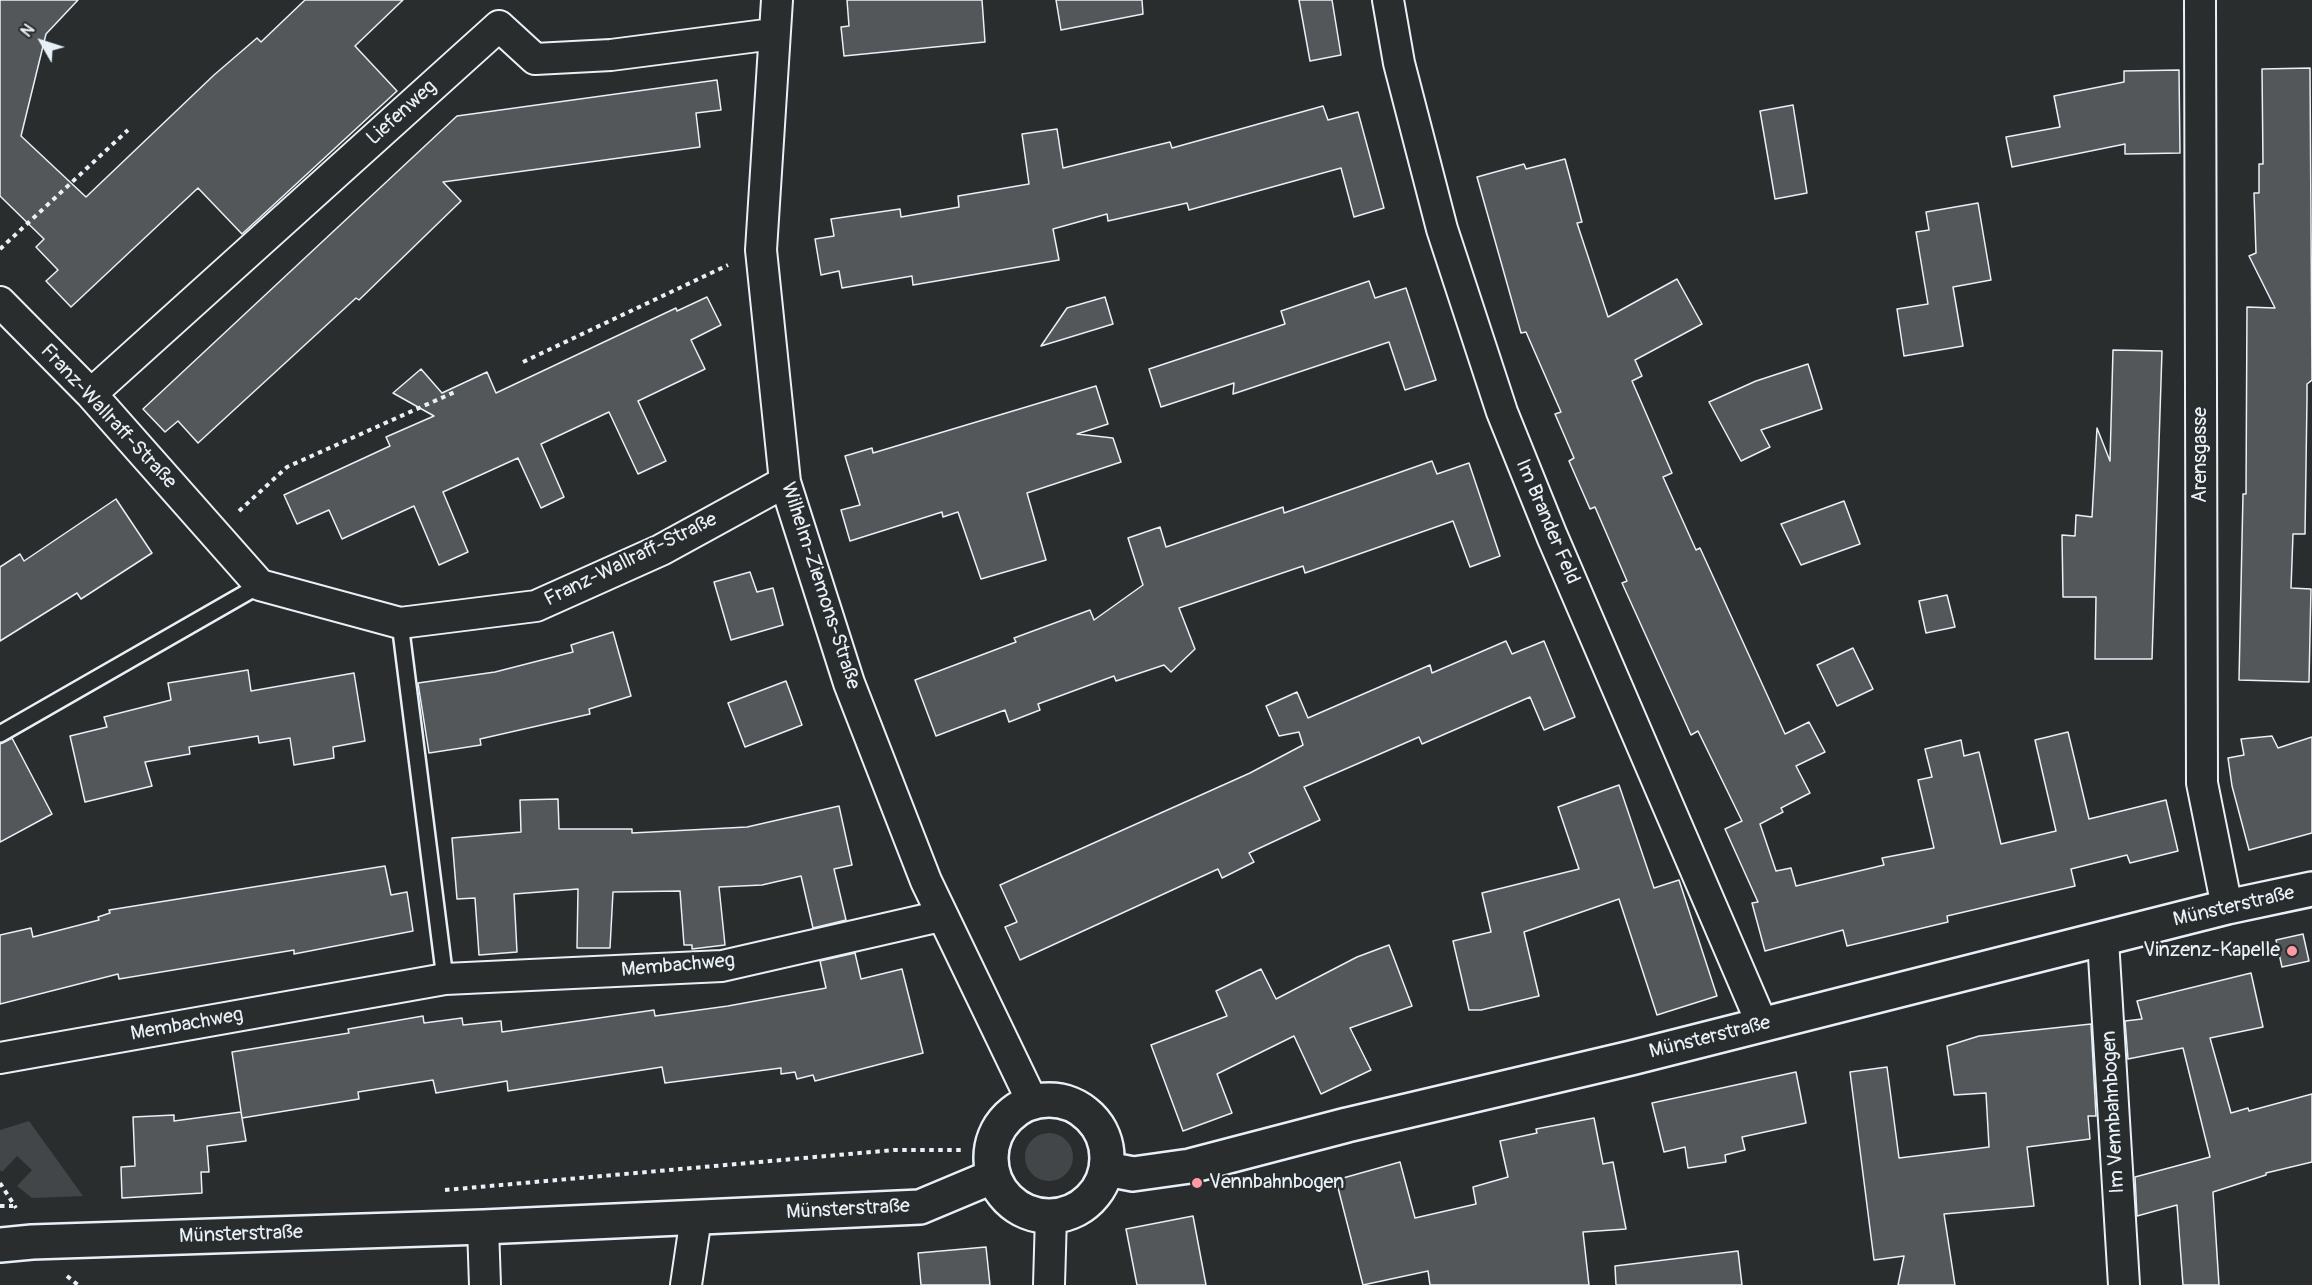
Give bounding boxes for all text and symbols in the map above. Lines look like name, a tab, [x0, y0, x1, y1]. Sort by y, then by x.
north arrow	[12, 12, 72, 72]
text: N	[17, 20, 39, 41]
street label: Liefenweg	[362, 75, 442, 151]
street label: Franz-Wallraff-Straße	[35, 340, 181, 494]
street label: Arensgasse	[2189, 407, 2213, 503]
street label: Im Brander Feld	[1510, 456, 1584, 588]
street label: Wilhelm-Ziemons-Straße	[775, 480, 865, 692]
street label: Franz-Wallraff-Straße	[541, 508, 721, 612]
street label: Münsterstraße	[2171, 881, 2297, 933]
place label: Vinzenz-Kapelle	[2143, 939, 2280, 963]
marker: Vinzenz-Kapelle	[2285, 944, 2299, 958]
street label: Membachweg	[620, 949, 736, 983]
street label: Membachweg	[129, 1003, 245, 1047]
street label: Münsterstraße	[1647, 1011, 1773, 1065]
street label: Im Vennbahnbogen	[2098, 1030, 2130, 1194]
place label: Vennbahnbogen	[1209, 1171, 1344, 1195]
marker: Vennbahnbogen	[1190, 1176, 1204, 1190]
street label: Münsterstraße	[786, 1195, 910, 1225]
street label: Münsterstraße	[179, 1221, 303, 1249]

